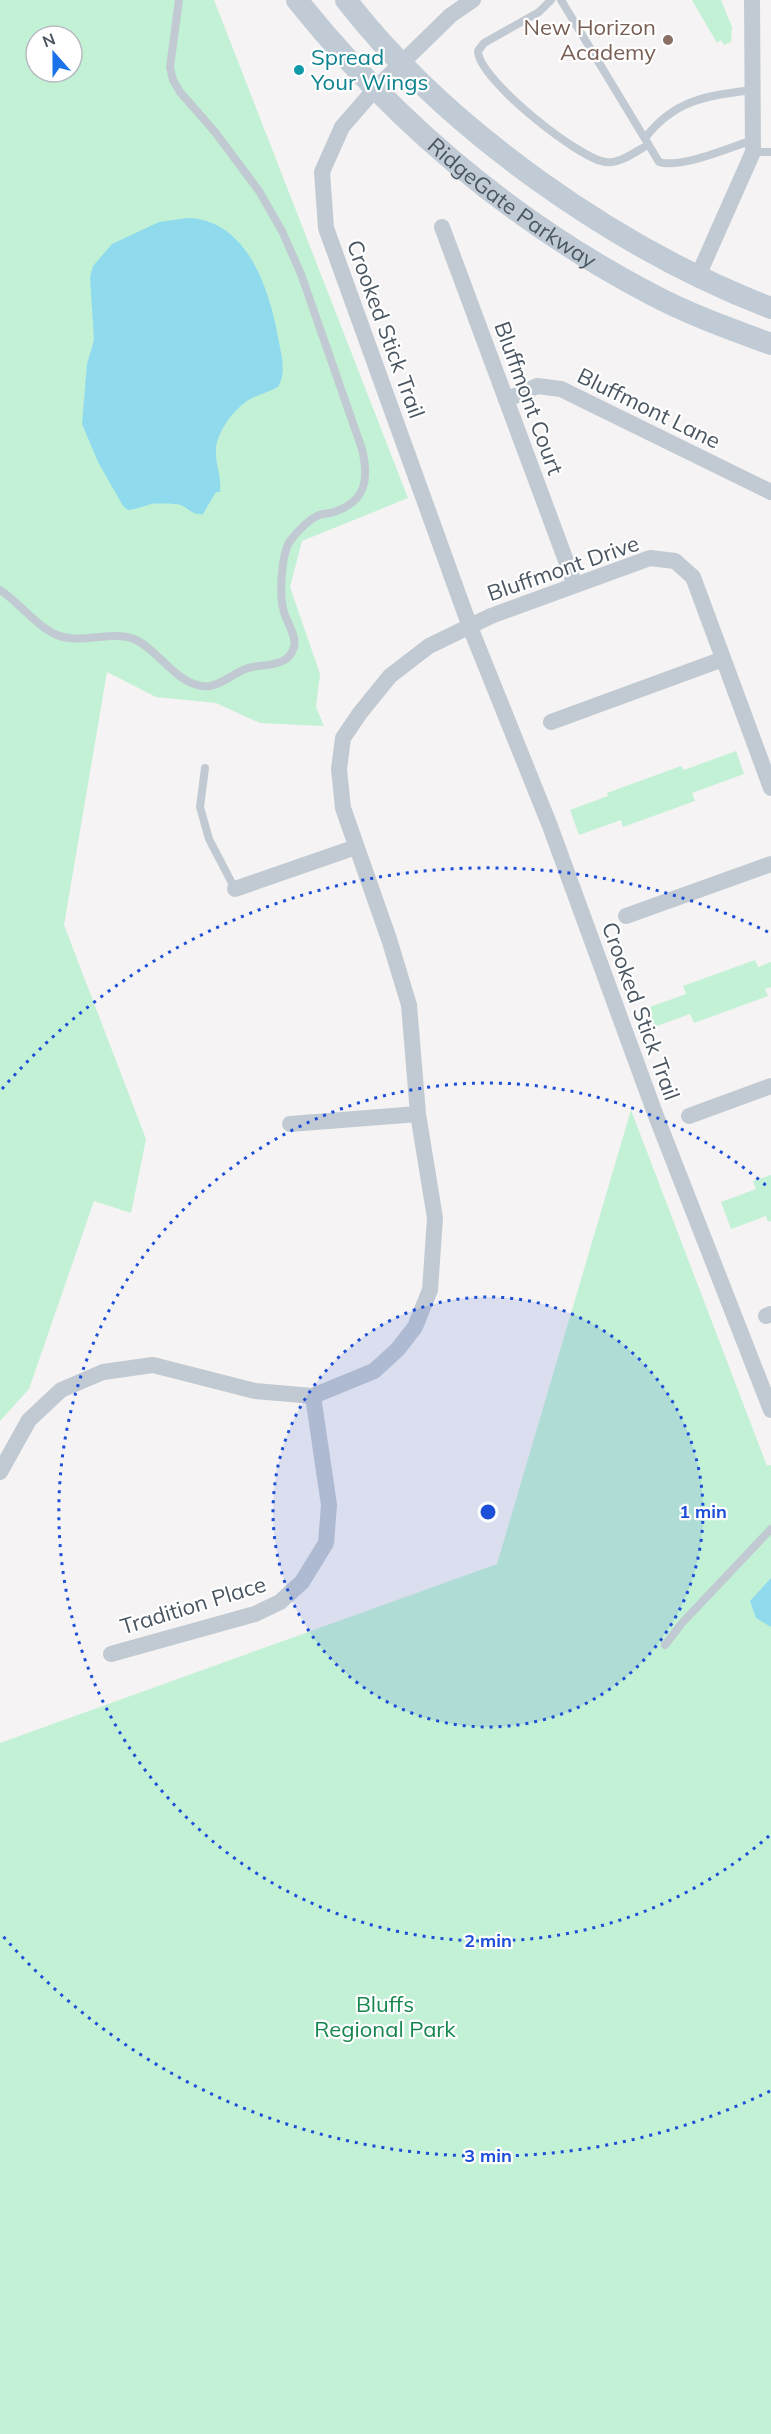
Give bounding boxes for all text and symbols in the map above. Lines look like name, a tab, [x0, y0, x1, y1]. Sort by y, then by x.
place label: New Horizon Academy	[524, 13, 656, 66]
north arrow	[24, 24, 84, 84]
text: N	[39, 28, 58, 51]
marker: New Horizon Academy	[661, 33, 675, 47]
place label: Spread Your Wings	[310, 43, 428, 96]
marker: Spread Your Wings	[292, 63, 306, 77]
street label: RidgeGate Parkway	[422, 131, 602, 274]
street label: Crooked Stick Trail	[341, 236, 431, 422]
street label: Bluffmont Court	[488, 317, 570, 479]
street label: Bluffmont Lane	[573, 361, 725, 455]
street label: Bluffmont Drive	[483, 529, 643, 607]
street label: Crooked Stick Trail	[596, 918, 686, 1104]
text: 1 min	[679, 1500, 727, 1523]
centre of rings	[478, 1502, 498, 1522]
street label: Tradition Place	[117, 1570, 269, 1640]
text: 2 min	[464, 1929, 512, 1952]
park label: Bluffs Regional Park	[314, 1990, 456, 2043]
text: 3 min	[464, 2144, 512, 2167]

